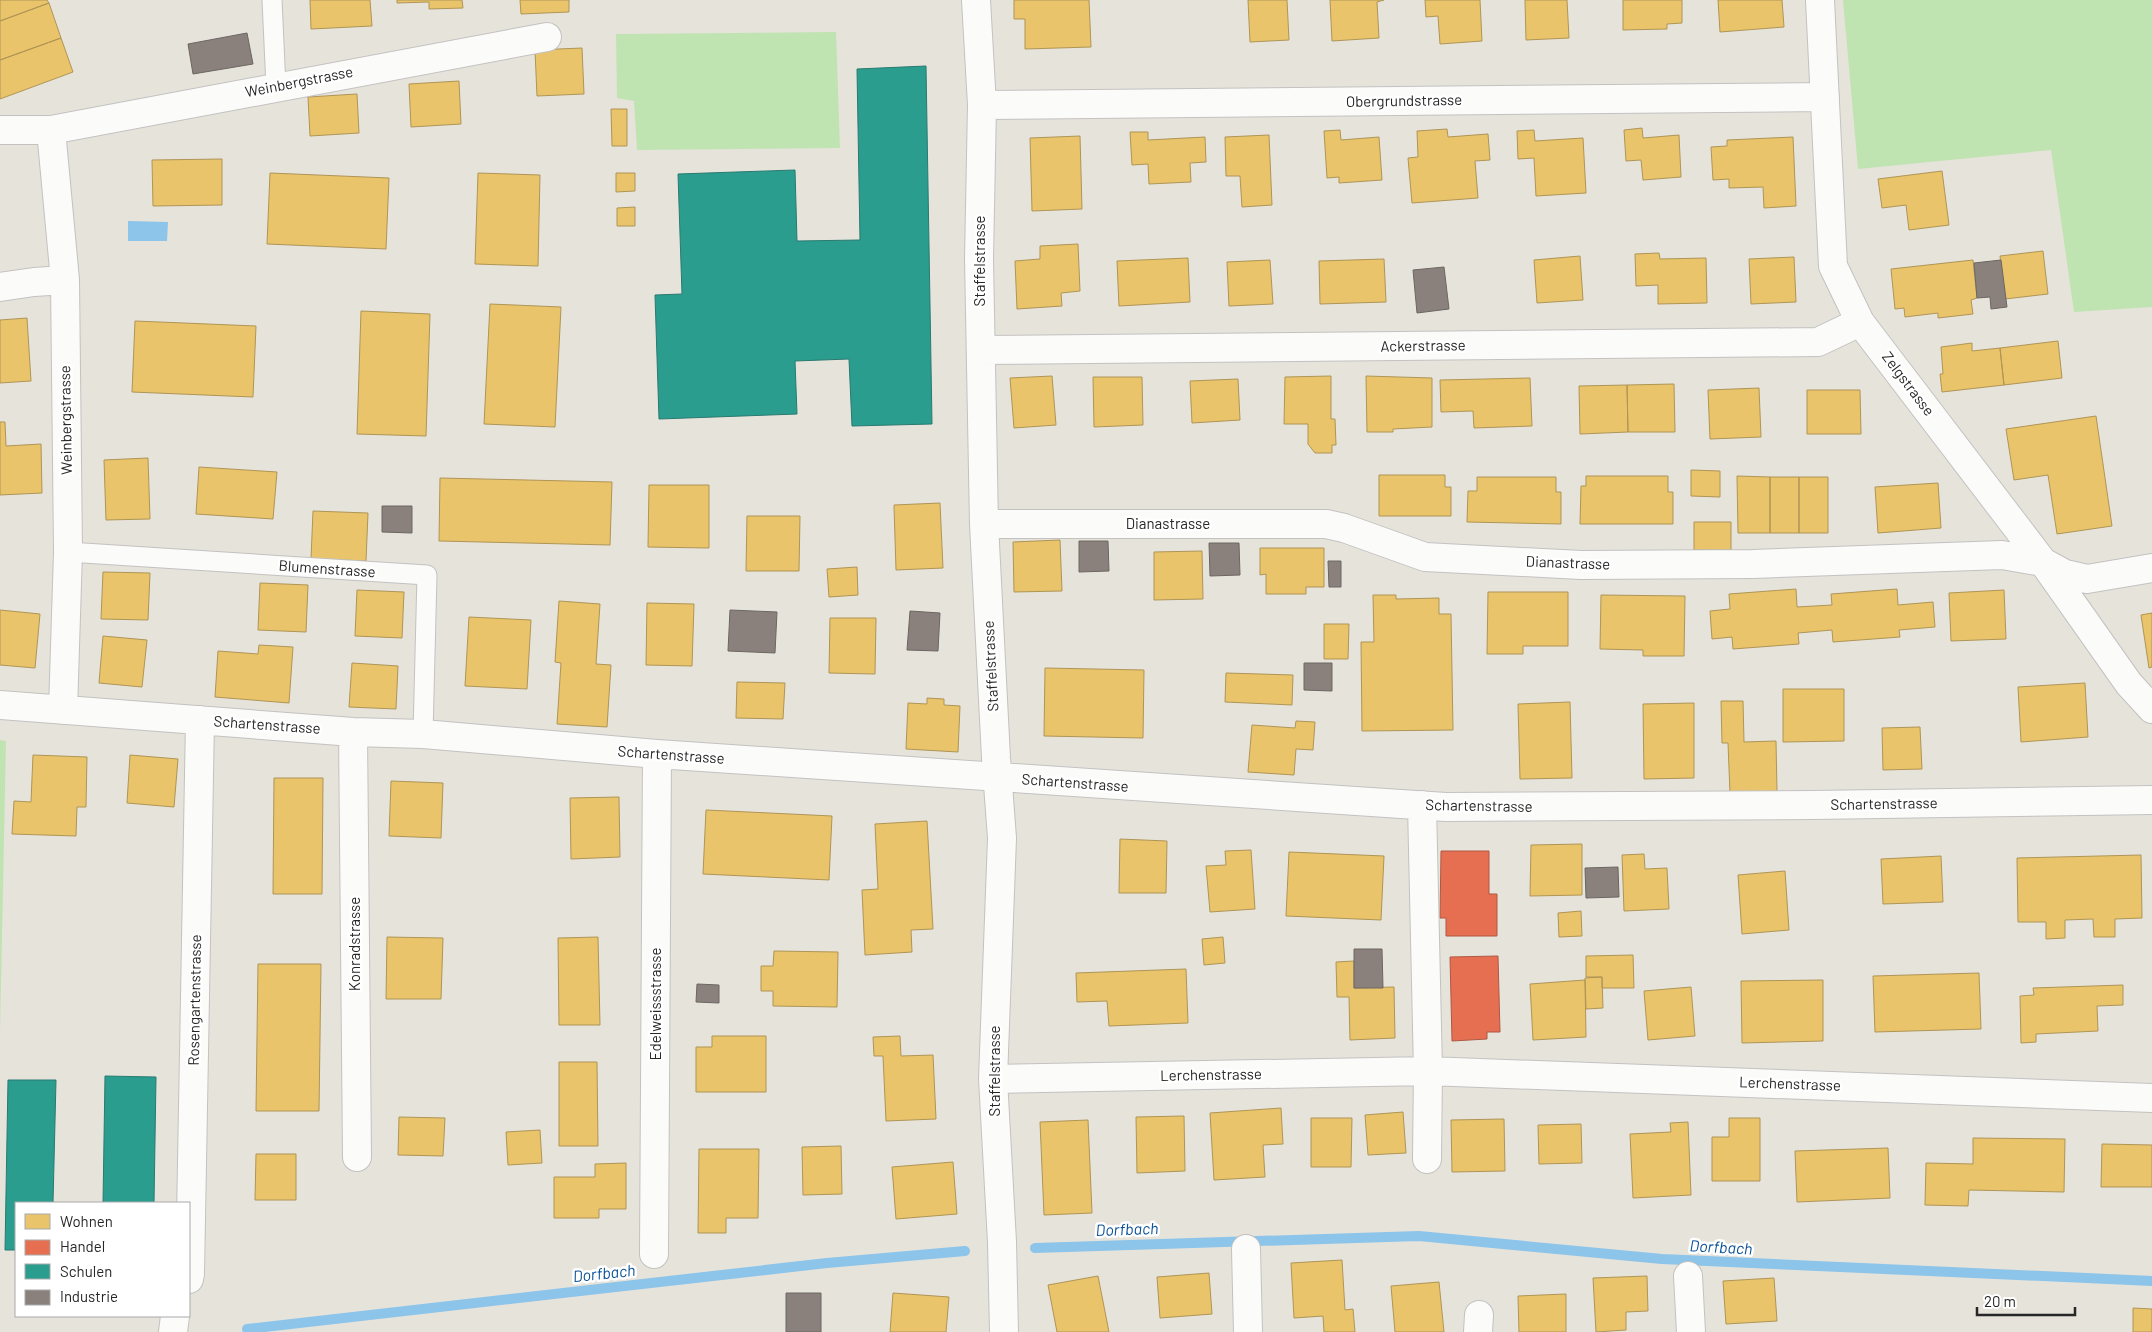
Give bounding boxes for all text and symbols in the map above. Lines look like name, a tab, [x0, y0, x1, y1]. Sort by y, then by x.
street label: Weinbergstrasse	[243, 62, 354, 100]
street label: Obergrundstrasse	[1346, 90, 1462, 110]
street label: Staffelstrasse	[970, 215, 988, 307]
street label: Ackerstrasse	[1380, 335, 1466, 355]
street label: Zelgstrasse	[1879, 348, 1939, 419]
street label: Weinbergstrasse	[55, 365, 75, 475]
street label: Dianastrasse	[1126, 514, 1210, 532]
street label: Dianastrasse	[1526, 552, 1611, 572]
street label: Blumenstrasse	[278, 556, 376, 580]
street label: Staffelstrasse	[979, 620, 1001, 712]
street label: Schartenstrasse	[213, 711, 321, 737]
street label: Schartenstrasse	[617, 741, 725, 767]
street label: Schartenstrasse	[1021, 769, 1129, 795]
street label: Schartenstrasse	[1830, 793, 1938, 813]
street label: Schartenstrasse	[1425, 795, 1533, 815]
street label: Konradstrasse	[345, 897, 363, 991]
street label: Rosengartenstrasse	[184, 934, 204, 1066]
street label: Edelweissstrasse	[646, 947, 664, 1061]
street label: Staffelstrasse	[985, 1025, 1003, 1117]
street label: Lerchenstrasse	[1160, 1064, 1262, 1084]
street label: Lerchenstrasse	[1739, 1072, 1841, 1094]
legend	[15, 1202, 190, 1317]
text: Wohnen	[60, 1212, 113, 1230]
water label: Dorfbach	[1095, 1218, 1159, 1239]
water label: Dorfbach	[1689, 1235, 1753, 1258]
text: Handel	[60, 1237, 105, 1255]
water label: Dorfbach	[572, 1260, 636, 1285]
text: Schulen	[60, 1262, 112, 1280]
scale bar	[1977, 1284, 2074, 1316]
text: Industrie	[60, 1287, 118, 1305]
text: 20 m	[1984, 1292, 2016, 1310]

